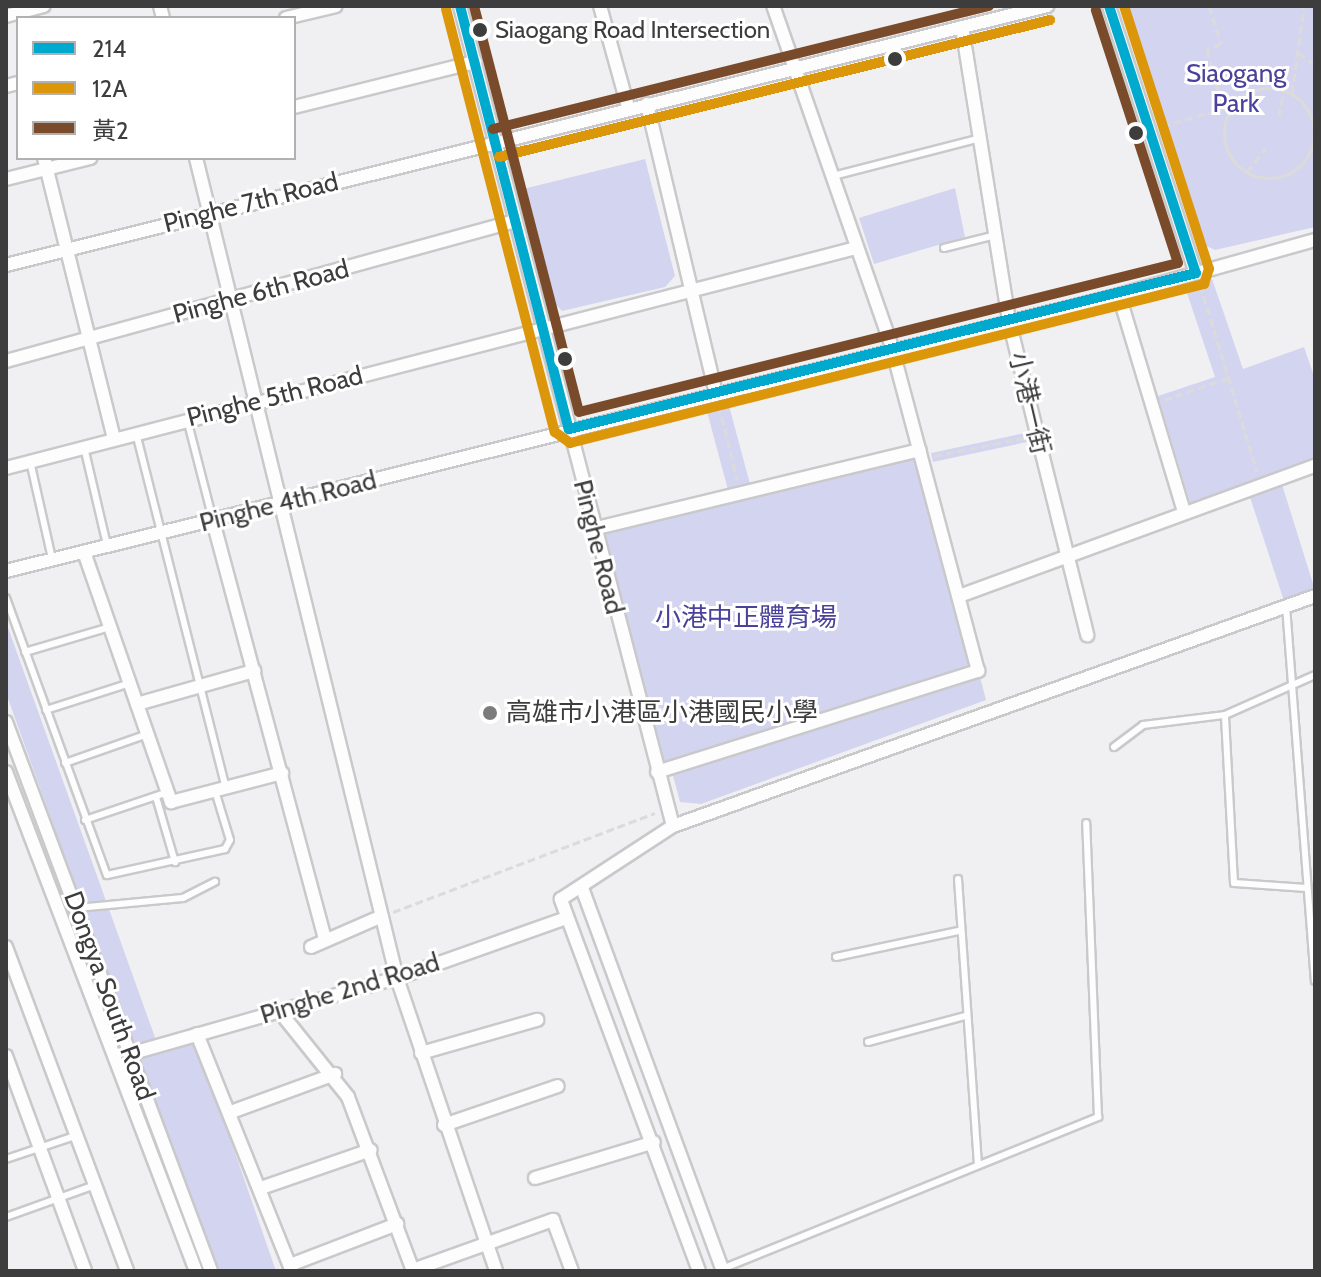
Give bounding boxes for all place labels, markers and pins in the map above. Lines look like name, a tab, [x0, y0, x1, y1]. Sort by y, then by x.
place label: Siaogang Road Intersection	[495, 16, 770, 44]
marker: Siaogang Road Intersection	[472, 22, 488, 38]
unlabelled marker	[887, 51, 903, 67]
unlabelled marker	[1128, 125, 1144, 141]
unlabelled marker	[557, 351, 573, 367]
place label: 高雄市小港區小港國民小學	[506, 697, 818, 729]
marker: 高雄市小港區小港國民小學	[481, 704, 499, 722]

